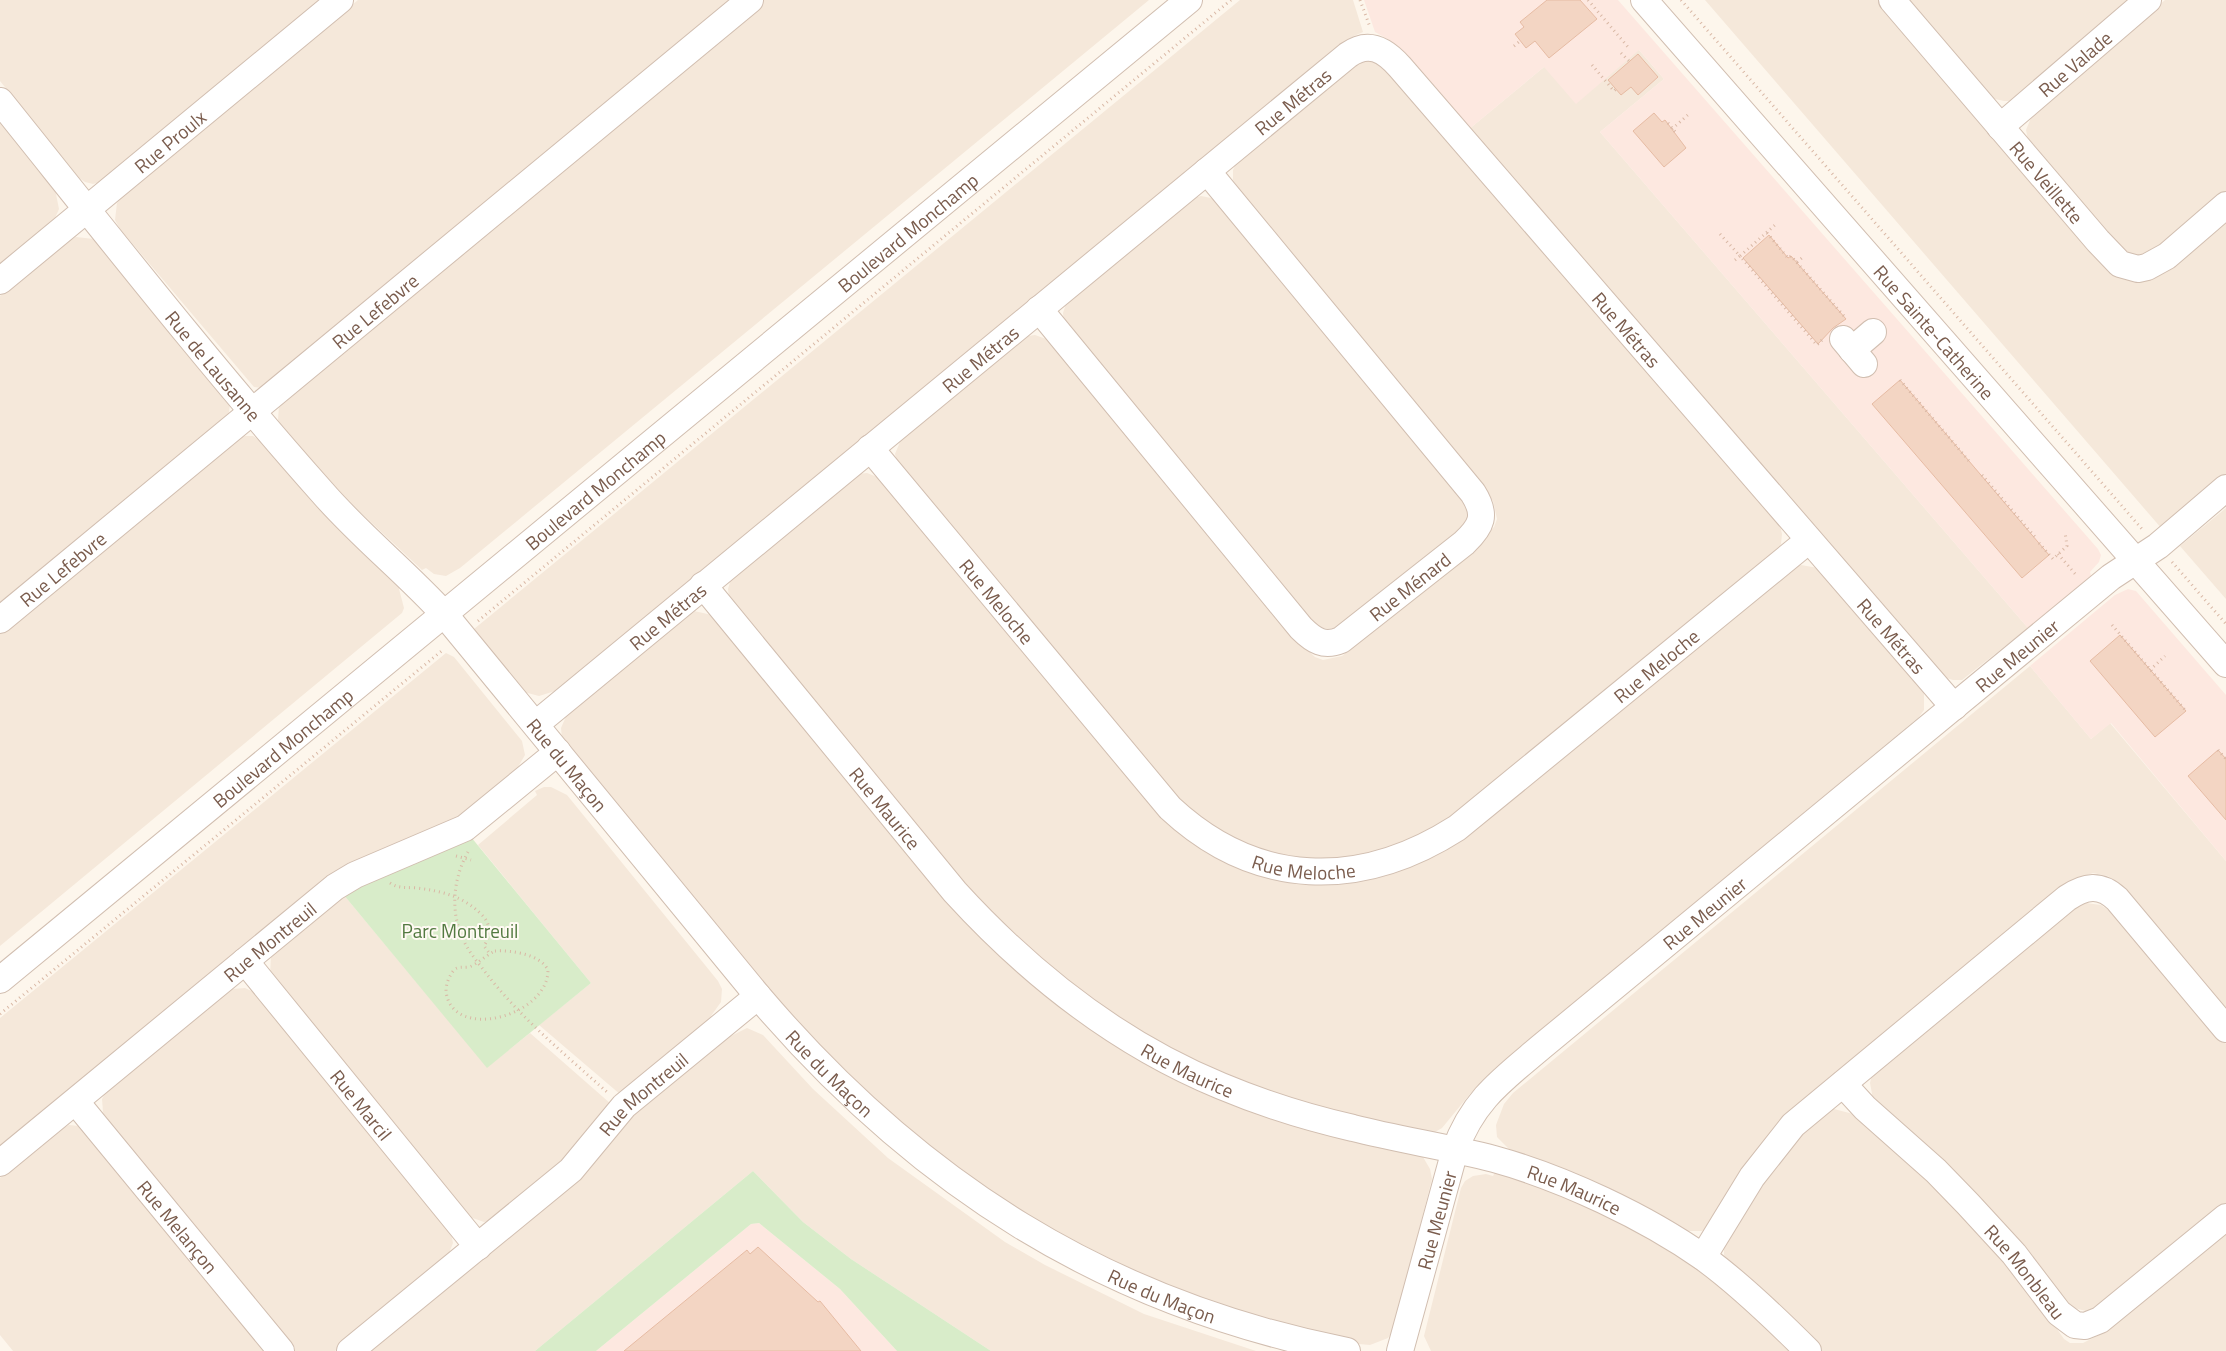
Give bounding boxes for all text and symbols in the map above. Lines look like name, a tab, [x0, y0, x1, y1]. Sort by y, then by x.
street label: Rue Valade	[2031, 23, 2118, 103]
street label: Rue Métras	[1247, 60, 1337, 141]
street label: Rue Proulx	[127, 102, 212, 180]
street label: Rue Veillette	[2003, 134, 2091, 230]
street label: Boulevard Monchamp	[831, 165, 984, 299]
street label: Rue Sainte-Catherine	[1867, 258, 2002, 406]
street label: Rue Lefebvre	[325, 266, 424, 355]
street label: Rue Métras	[1586, 285, 1668, 374]
street label: Rue de Lausanne	[159, 304, 269, 427]
street label: Rue Métras	[935, 318, 1025, 399]
street label: Boulevard Monchamp	[518, 423, 672, 556]
street label: Rue Lefebvre	[13, 524, 112, 613]
street label: Rue Ménard	[1362, 545, 1456, 628]
street label: Rue Meloche	[953, 552, 1042, 650]
street label: Rue Métras	[622, 575, 712, 657]
street label: Rue Métras	[1851, 591, 1933, 680]
street label: Rue Meunier	[1968, 611, 2065, 698]
street label: Rue Meloche	[1607, 621, 1705, 709]
street label: Boulevard Monchamp	[206, 680, 359, 814]
street label: Rue du Maçon	[520, 711, 615, 818]
street label: Rue Maurice	[843, 760, 929, 855]
street label: Rue Meloche	[1249, 846, 1357, 886]
street label: Rue Meunier	[1656, 869, 1753, 956]
street label: Rue Montreuil	[217, 894, 322, 988]
park label: Parc Montreuil	[402, 916, 518, 945]
street label: Rue du Maçon	[779, 1023, 880, 1123]
street label: Rue Maurice	[1136, 1035, 1238, 1104]
street label: Rue Montreuil	[591, 1045, 694, 1142]
street label: Rue Marcil	[324, 1063, 400, 1146]
street label: Rue Maurice	[1523, 1156, 1627, 1222]
street label: Rue Meunier	[1408, 1167, 1463, 1273]
street label: Rue Melançon	[131, 1173, 226, 1279]
street label: Rue Monbleau	[1978, 1217, 2073, 1325]
street label: Rue du Maçon	[1103, 1260, 1220, 1330]

